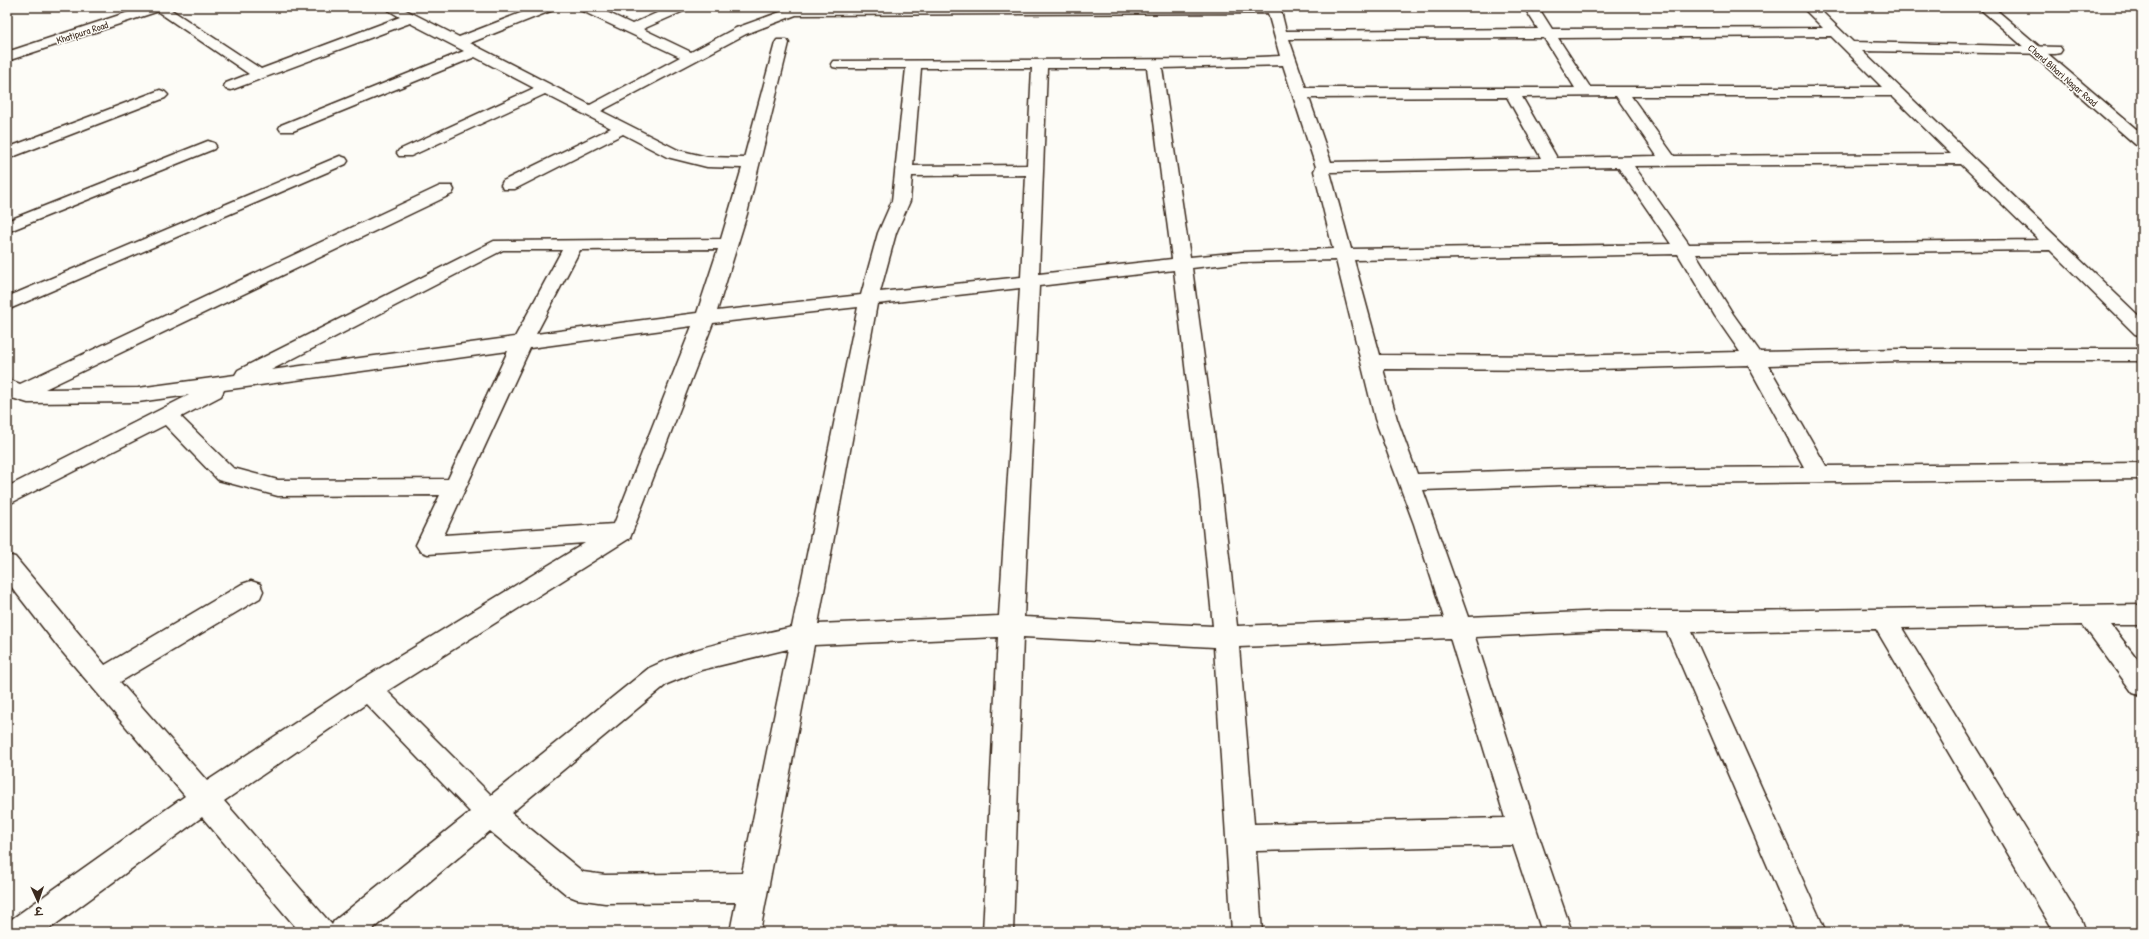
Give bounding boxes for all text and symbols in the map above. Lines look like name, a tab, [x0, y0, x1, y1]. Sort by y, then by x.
street label: Khatipura Road	[55, 18, 110, 47]
street label: Chand Bihari Nagar Road	[2025, 42, 2100, 109]
north arrow	[18, 881, 58, 921]
text: उ	[33, 904, 44, 918]

